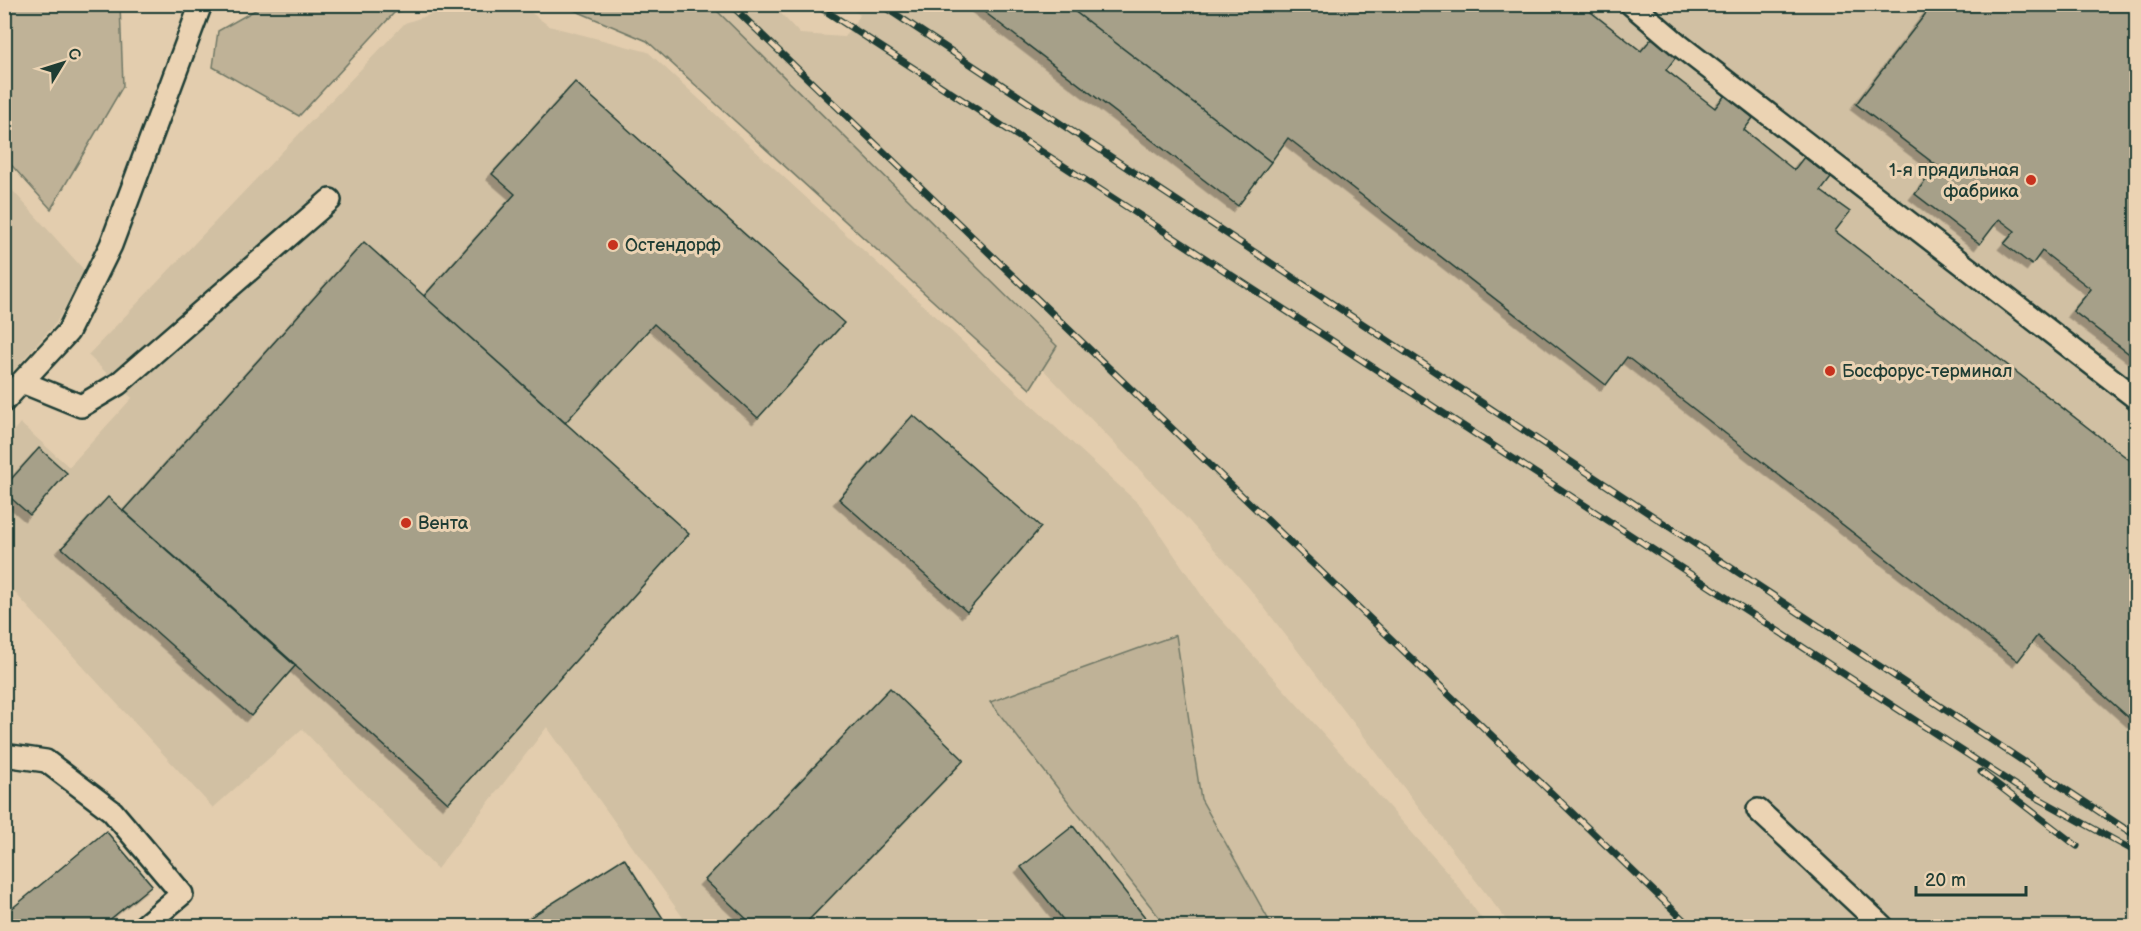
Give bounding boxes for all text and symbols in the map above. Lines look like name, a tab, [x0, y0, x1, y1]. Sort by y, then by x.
north arrow	[33, 33, 93, 93]
text: С	[63, 44, 85, 65]
place label: 1-я прядильная фабрика	[1889, 160, 2019, 202]
marker: 1-я прядильная фабрика	[2024, 173, 2038, 187]
place label: Остендорф	[625, 235, 721, 256]
marker: Остендорф	[606, 238, 620, 252]
place label: Босфорус-терминал	[1842, 361, 2013, 382]
marker: Босфорус-терминал	[1823, 364, 1837, 378]
place label: Вента	[418, 513, 469, 534]
marker: Вента	[399, 516, 413, 530]
scale bar	[1916, 859, 2026, 897]
text: 20 m	[1925, 870, 1966, 891]

